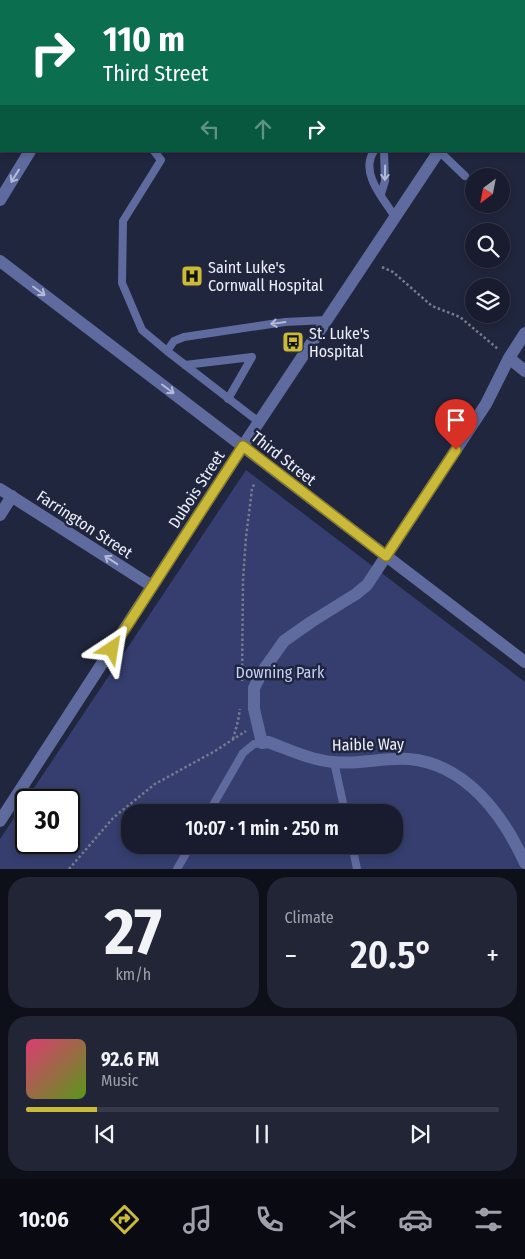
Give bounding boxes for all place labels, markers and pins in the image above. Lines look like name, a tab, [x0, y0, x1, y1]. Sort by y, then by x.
place label: Saint Luke's Cornwall Hospital	[208, 258, 323, 295]
hospital icon: Saint Luke's Cornwall Hospital	[180, 264, 204, 288]
place label: St. Luke's Hospital	[309, 324, 370, 361]
bus stop icon: St. Luke's Hospital	[281, 330, 305, 354]
pin	[435, 399, 477, 450]

